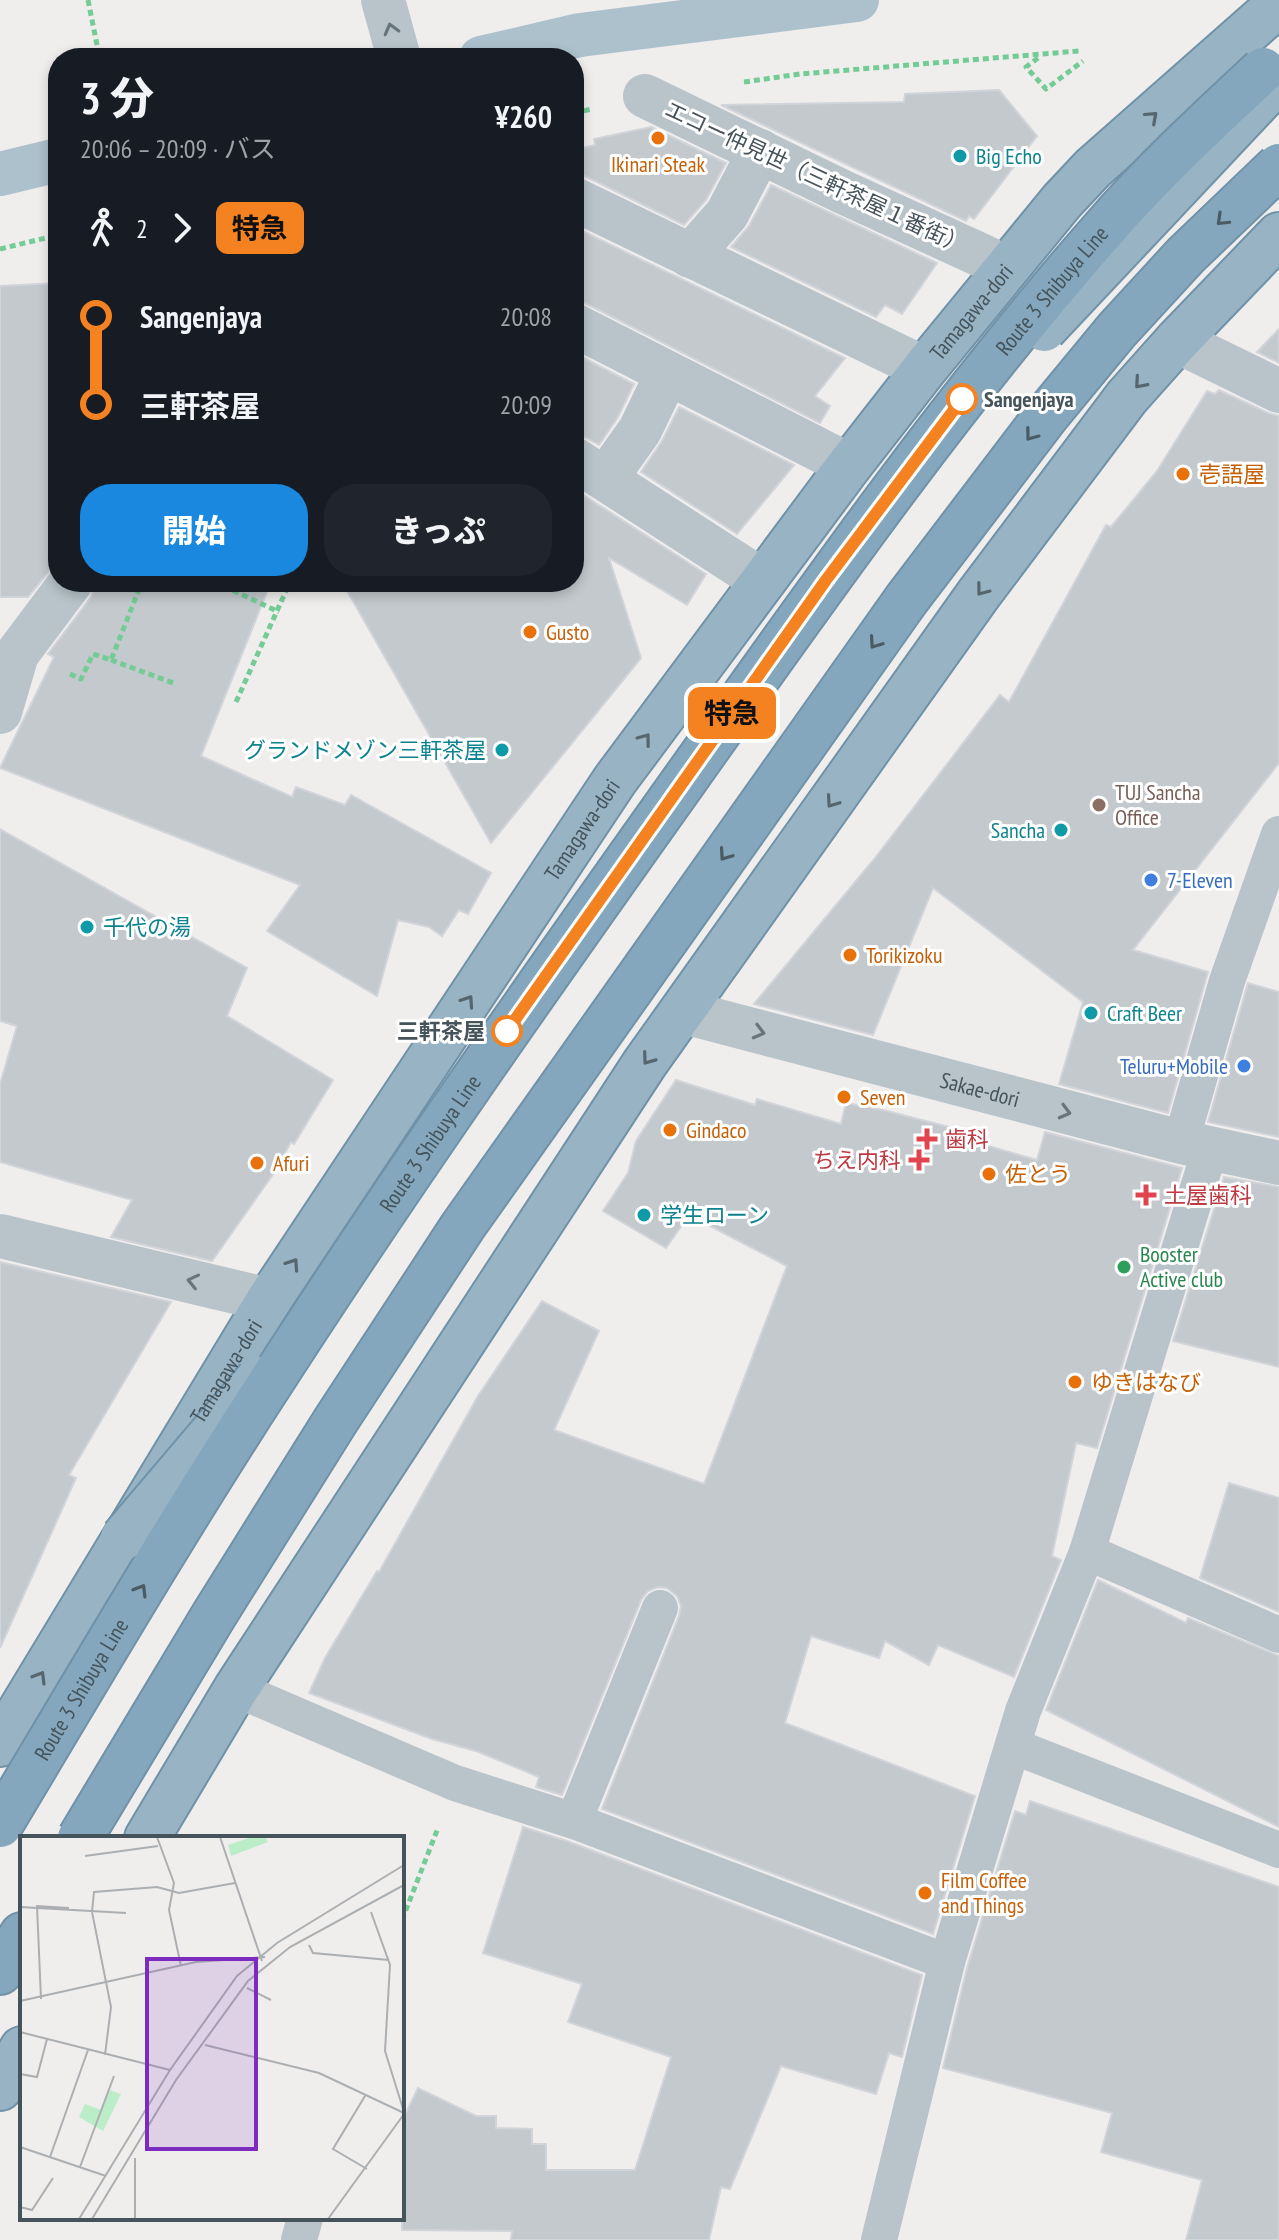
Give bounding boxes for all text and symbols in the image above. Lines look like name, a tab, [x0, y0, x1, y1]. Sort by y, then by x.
one-way arrow	[384, 23, 400, 36]
text: 3 分	[80, 69, 154, 126]
street label: エコー仲見世（三軒茶屋１番街）	[661, 95, 971, 259]
text: ¥260	[495, 97, 552, 136]
one-way arrow	[1142, 112, 1157, 126]
marker: Ikinari Steak	[649, 129, 667, 147]
text: 20:06 – 20:09 · バス	[80, 132, 276, 165]
place label: Big Echo	[976, 142, 1042, 170]
marker: Big Echo	[951, 147, 969, 165]
place label: Ikinari Steak	[611, 150, 705, 178]
icon: walk	[80, 206, 124, 250]
icon: forward	[160, 206, 204, 250]
text: 特急	[232, 209, 288, 246]
one-way arrow	[1217, 211, 1231, 225]
text: 2	[136, 212, 148, 245]
street label: Route 3 Shibuya Line	[989, 220, 1114, 361]
street label: Tamagawa-dori	[923, 258, 1019, 366]
text: Sangenjaya	[140, 297, 262, 336]
text: 20:08	[500, 300, 552, 333]
one-way arrow	[1135, 373, 1150, 388]
marker: Sangenjaya	[947, 384, 977, 414]
place label: Sangenjaya	[984, 385, 1074, 413]
text: 三軒茶屋	[140, 386, 260, 425]
text: 20:09	[500, 388, 552, 421]
one-way arrow	[1027, 426, 1041, 441]
place label: 壱語屋	[1199, 460, 1265, 488]
marker: 壱語屋	[1174, 465, 1192, 483]
button: 開始	[80, 484, 308, 576]
button: きっぷ	[324, 484, 552, 576]
one-way arrow	[978, 581, 992, 596]
place label: Gusto	[546, 618, 589, 646]
marker: Gusto	[521, 623, 539, 641]
one-way arrow	[870, 634, 885, 648]
line badge: 特急	[696, 687, 768, 739]
text: 特急	[704, 694, 760, 731]
one-way arrow	[636, 734, 650, 748]
place label: グランドメゾン三軒茶屋	[244, 736, 486, 764]
marker: グランドメゾン三軒茶屋	[493, 741, 511, 759]
street label: Tamagawa-dori	[538, 774, 626, 886]
place label: TUJ Sancha Office	[1115, 778, 1200, 831]
one-way arrow	[827, 793, 842, 807]
marker: TUJ Sancha Office	[1090, 796, 1108, 814]
place label: Sancha	[991, 816, 1045, 844]
marker: Sancha	[1052, 821, 1070, 839]
one-way arrow	[720, 847, 735, 861]
place label: 7-Eleven	[1167, 866, 1233, 894]
marker: 7-Eleven	[1142, 871, 1160, 889]
place label: 千代の湯	[103, 913, 191, 941]
marker: 千代の湯	[78, 918, 96, 936]
place label: Torikizoku	[866, 941, 942, 969]
marker: Torikizoku	[841, 946, 859, 964]
one-way arrow	[458, 995, 473, 1009]
place label: Craft Beer	[1107, 999, 1182, 1027]
marker: Craft Beer	[1082, 1004, 1100, 1022]
marker: 三軒茶屋	[492, 1016, 522, 1046]
place label: 三軒茶屋	[397, 1017, 485, 1045]
one-way arrow	[752, 1022, 766, 1039]
one-way arrow	[644, 1051, 658, 1065]
place label: Teluru+Mobile	[1120, 1052, 1228, 1080]
marker: Teluru+Mobile	[1235, 1057, 1253, 1075]
street label: Sakae-dori	[937, 1066, 1023, 1113]
street label: Route 3 Shibuya Line	[373, 1069, 487, 1218]
place label: Seven	[860, 1083, 905, 1111]
marker: Seven	[835, 1088, 853, 1106]
one-way arrow	[1057, 1102, 1071, 1119]
place label: Gindaco	[686, 1116, 747, 1144]
marker: Gindaco	[661, 1121, 679, 1139]
place label: 歯科	[945, 1125, 989, 1153]
marker: 歯科	[916, 1128, 938, 1150]
place label: ちえ内科	[813, 1146, 901, 1174]
place label: Afuri	[273, 1149, 309, 1177]
marker: ちえ内科	[908, 1149, 930, 1171]
marker: Afuri	[248, 1154, 266, 1172]
place label: 佐とう	[1005, 1160, 1071, 1188]
marker: 佐とう	[980, 1165, 998, 1183]
place label: 土屋歯科	[1164, 1181, 1252, 1209]
marker: 土屋歯科	[1135, 1184, 1157, 1206]
place label: 学生ローン	[660, 1201, 769, 1229]
marker: 学生ローン	[635, 1206, 653, 1224]
place label: Booster Active club	[1140, 1240, 1223, 1293]
one-way arrow	[283, 1258, 298, 1272]
marker: Booster Active club	[1115, 1258, 1133, 1276]
one-way arrow	[187, 1273, 200, 1290]
street label: Tamagawa-dori	[184, 1314, 268, 1428]
place label: ゆきはなび	[1091, 1368, 1201, 1396]
marker: ゆきはなび	[1066, 1373, 1084, 1391]
one-way arrow	[131, 1584, 147, 1599]
street label: Route 3 Shibuya Line	[28, 1613, 134, 1765]
one-way arrow	[30, 1671, 46, 1686]
inset map	[20, 1836, 404, 2220]
place label: Film Coffee and Things	[941, 1866, 1027, 1919]
marker: Film Coffee and Things	[916, 1884, 934, 1902]

